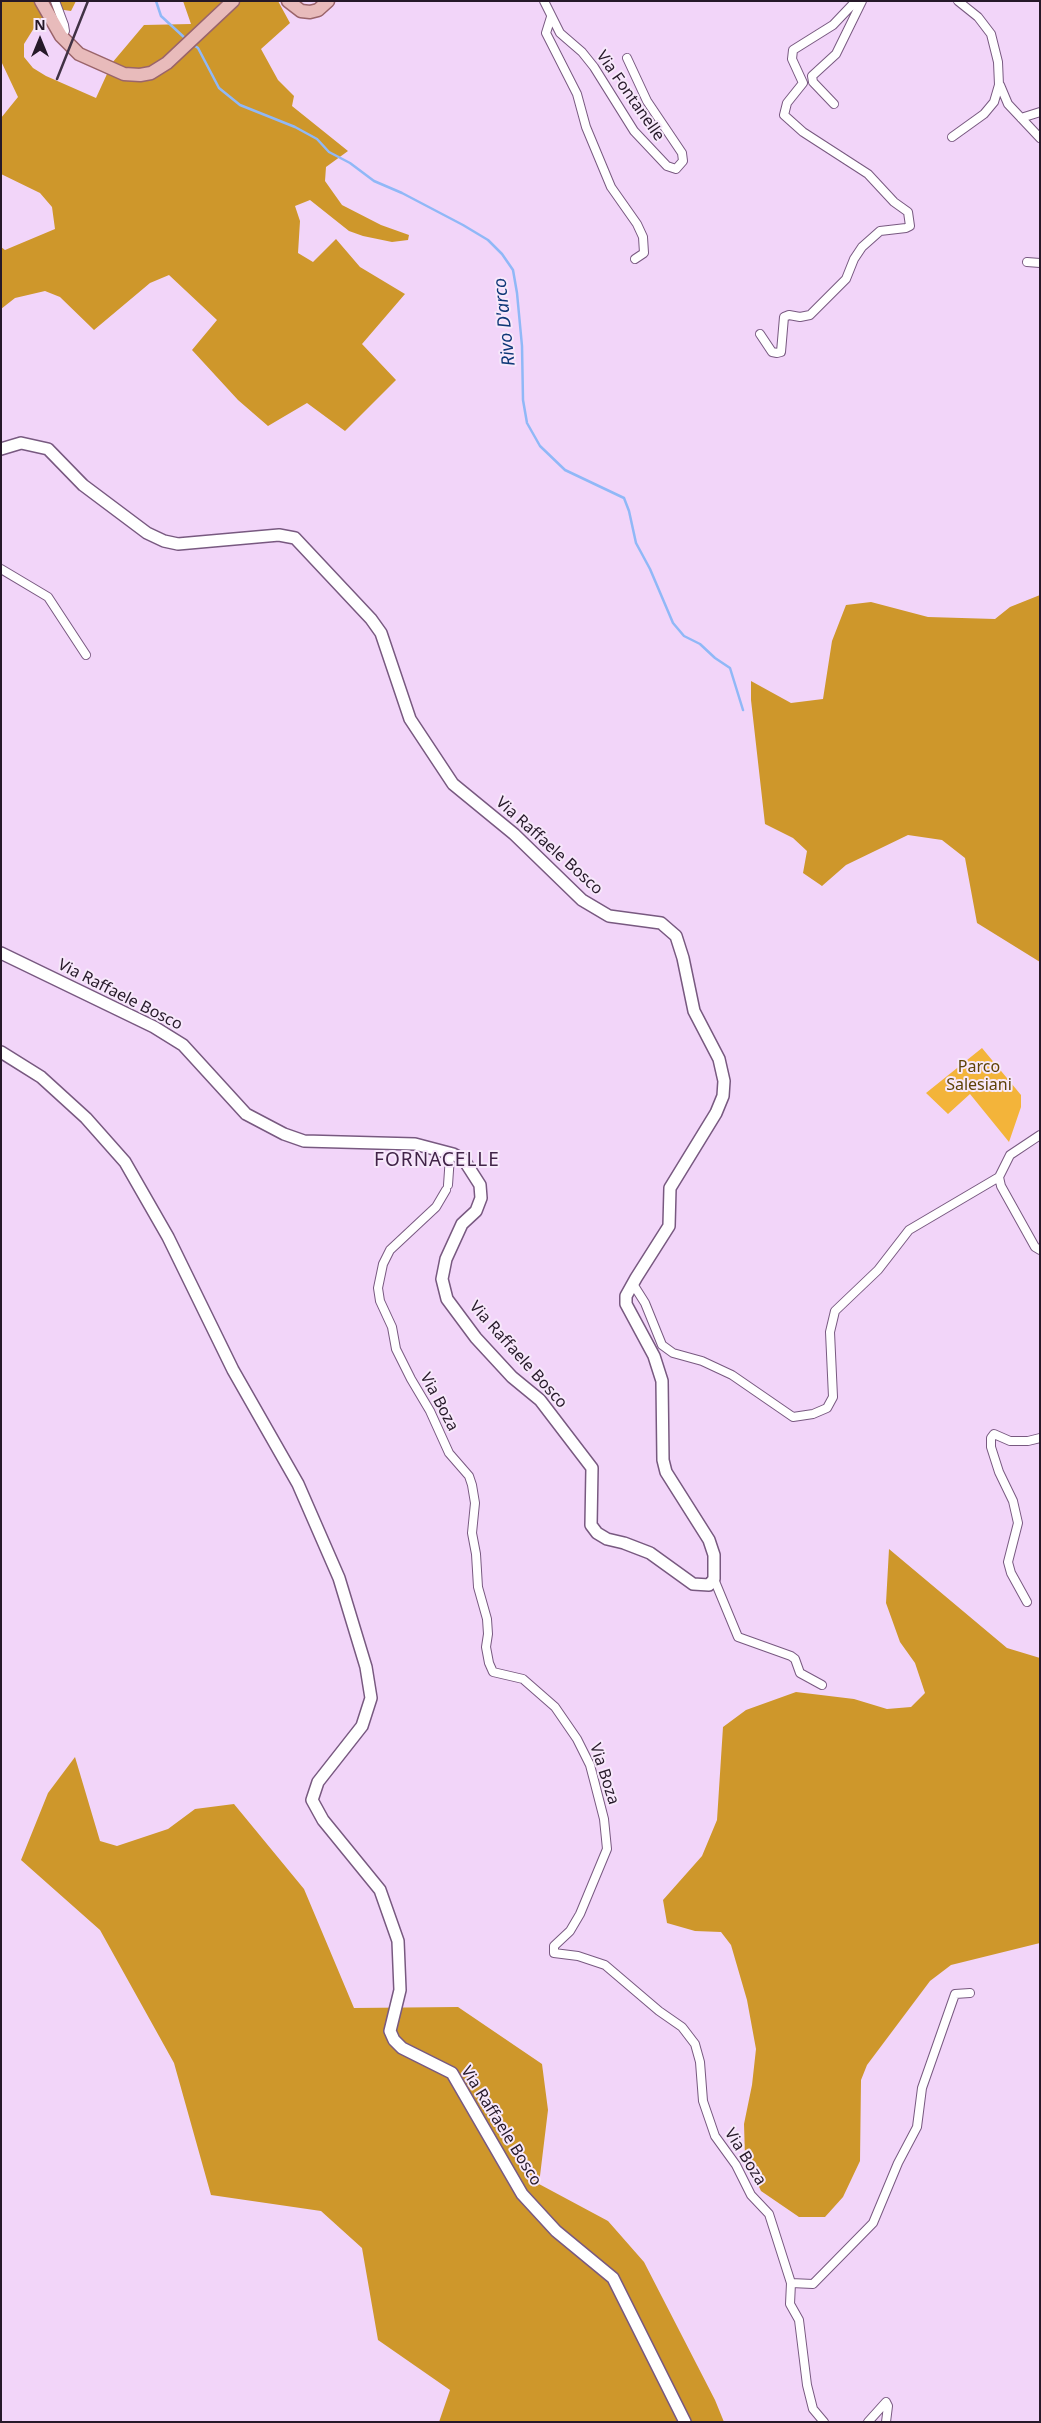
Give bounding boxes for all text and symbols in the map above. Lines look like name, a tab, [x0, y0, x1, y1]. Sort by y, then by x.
north arrow	[15, 15, 65, 65]
text: N	[34, 15, 46, 34]
street label: Via Fontanelle	[592, 47, 668, 145]
water label: Rivo D'arco	[490, 277, 520, 367]
street label: Via Raffaele Bosco	[492, 793, 606, 899]
street label: Via Raffaele Bosco	[55, 955, 185, 1035]
park label: Parco Salesiani	[946, 1057, 1012, 1095]
district label: FORNACELLE	[373, 1150, 501, 1172]
street label: Via Raffaele Bosco	[465, 1298, 571, 1412]
street label: Via Boza	[416, 1370, 462, 1434]
street label: Via Boza	[585, 1741, 623, 1807]
street label: Via Raffaele Bosco	[457, 2063, 545, 2189]
street label: Via Boza	[720, 2125, 770, 2189]

